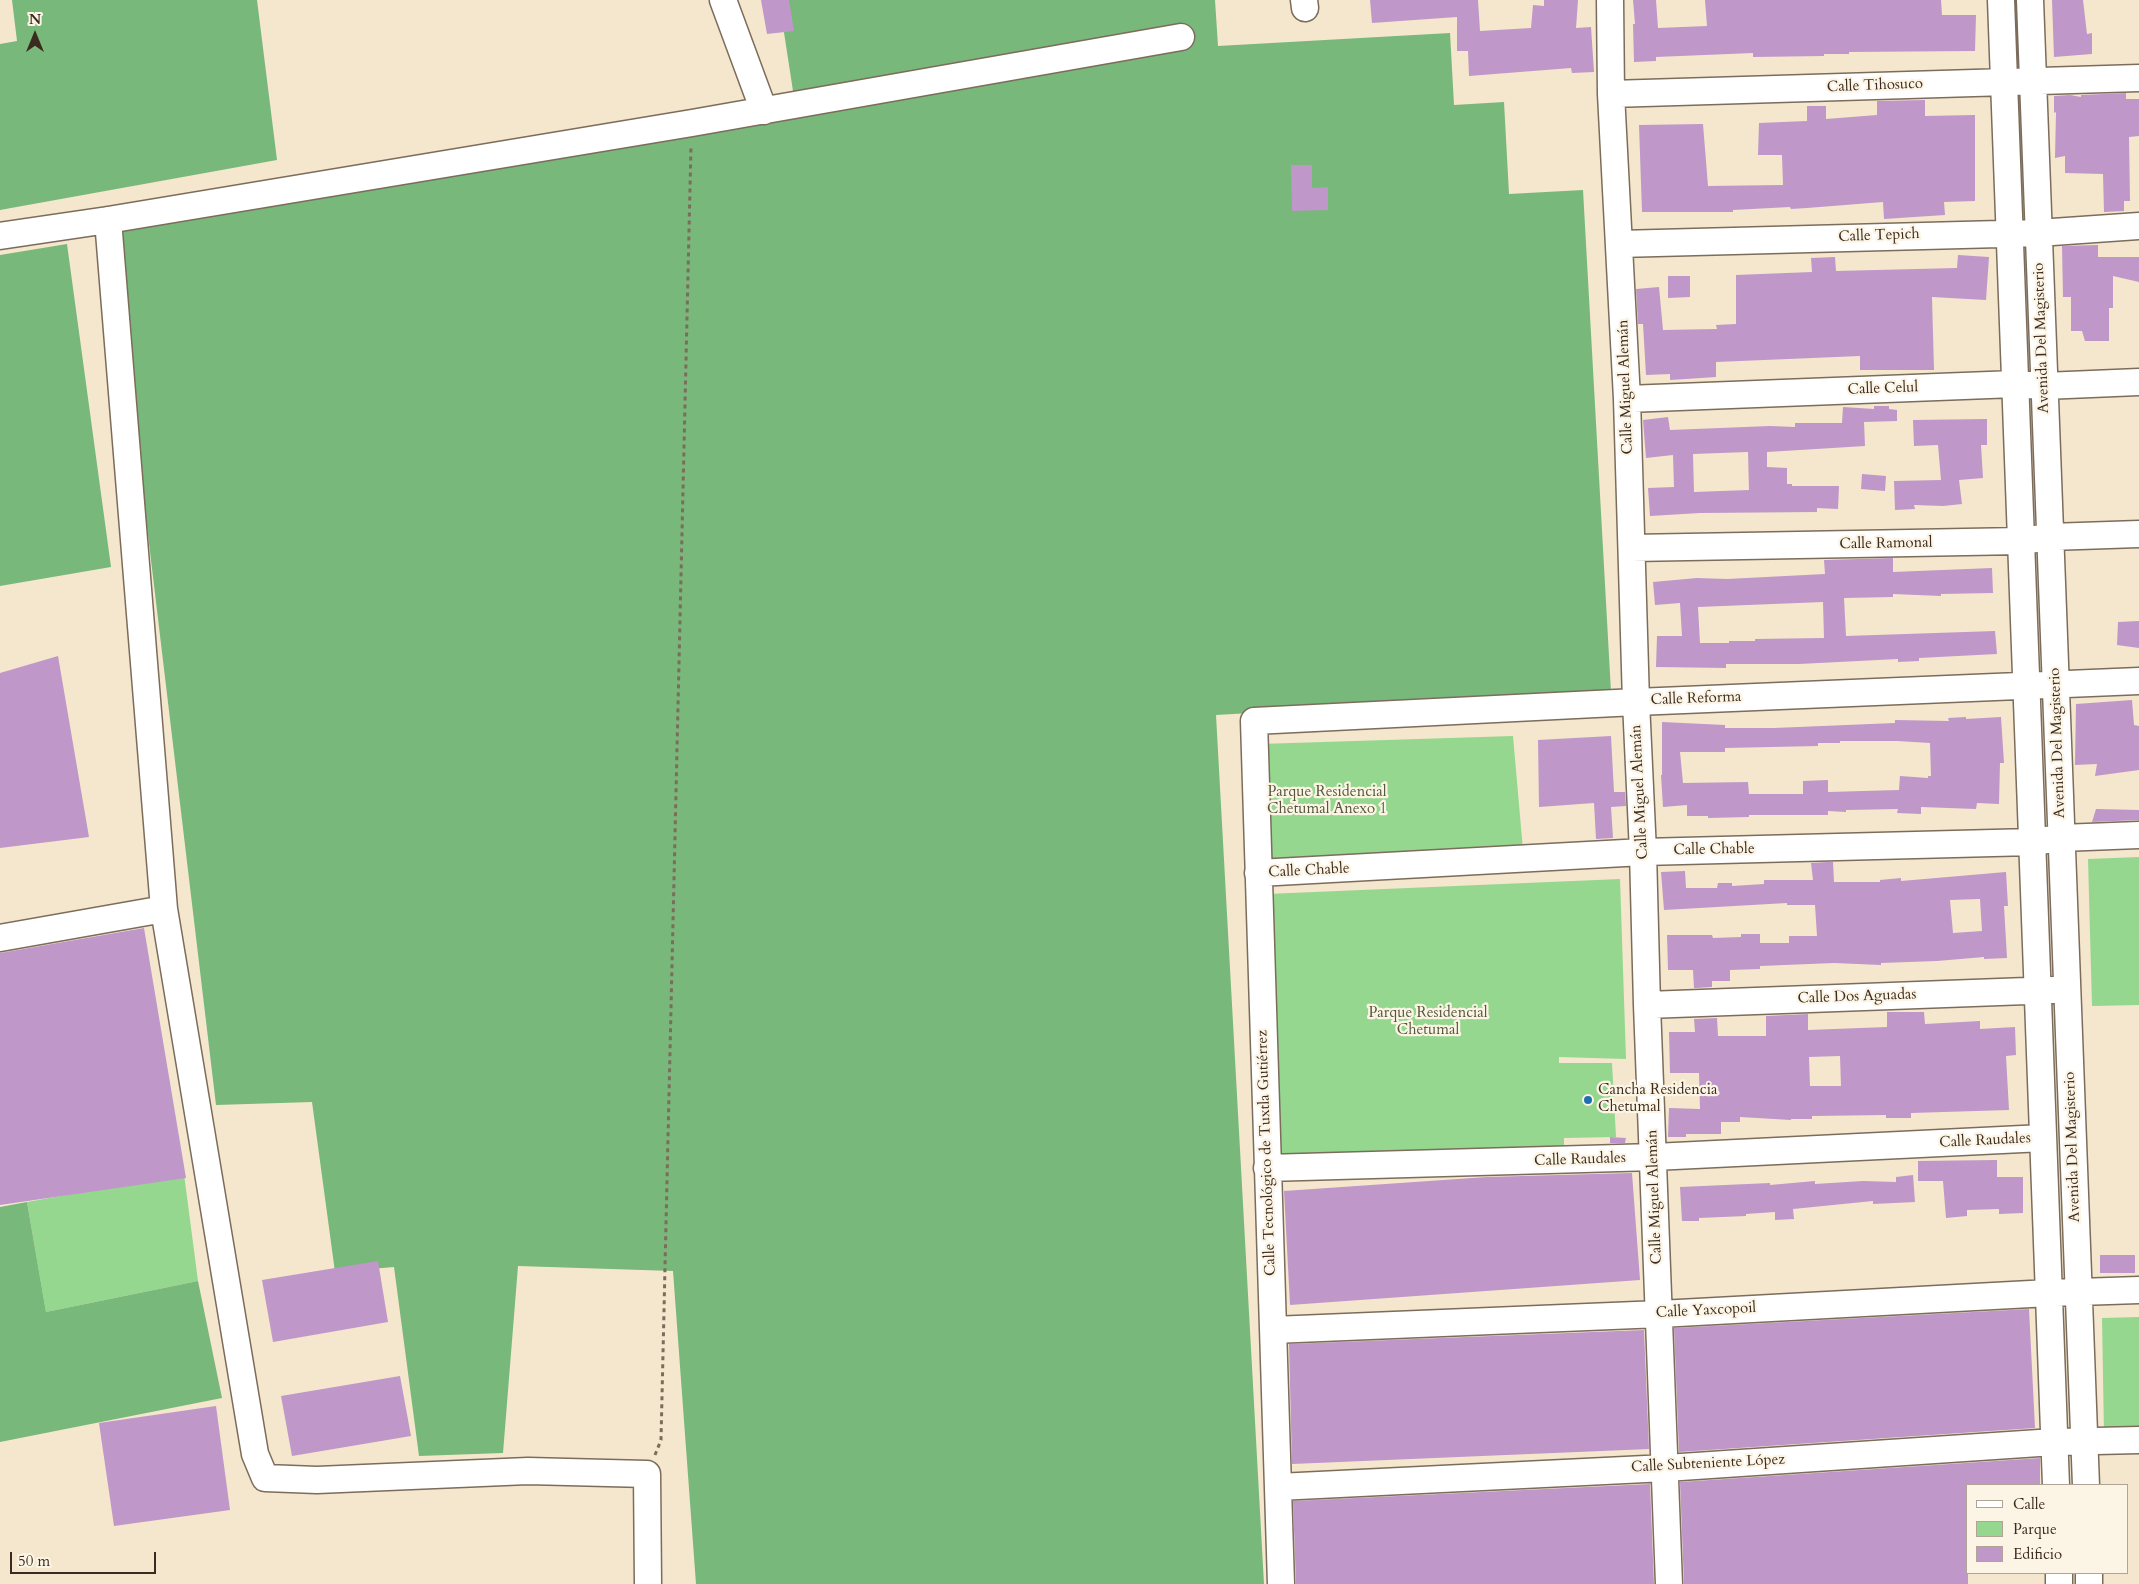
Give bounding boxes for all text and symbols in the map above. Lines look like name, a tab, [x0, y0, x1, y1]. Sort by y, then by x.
north arrow	[10, 10, 60, 60]
text: N	[29, 10, 41, 29]
street label: Calle Tihosuco	[1827, 75, 1923, 97]
street label: Calle Tepich	[1838, 226, 1920, 246]
street label: Avenida Del Magisterio	[2030, 262, 2054, 414]
street label: Calle Miguel Alemán	[1615, 319, 1637, 455]
street label: Calle Celul	[1847, 379, 1919, 399]
street label: Calle Ramonal	[1839, 534, 1933, 554]
street label: Avenida Del Magisterio	[2046, 667, 2070, 819]
street label: Calle Reforma	[1650, 688, 1742, 710]
street label: Calle Miguel Alemán	[1627, 724, 1653, 860]
park label: Parque Residencial Chetumal Anexo 1	[1267, 784, 1387, 819]
street label: Calle Chable	[1673, 840, 1755, 860]
street label: Calle Chable	[1268, 860, 1350, 882]
street label: Calle Dos Aguadas	[1797, 986, 1917, 1008]
park label: Parque Residencial Chetumal	[1368, 1005, 1488, 1040]
street label: Calle Tecnológico de Tuxtla Gutiérrez	[1254, 1030, 1280, 1276]
street label: Avenida Del Magisterio	[2061, 1071, 2085, 1223]
place label: Cancha Residencia Chetumal	[1598, 1082, 1717, 1117]
marker: Cancha Residencia Chetumal	[1582, 1094, 1594, 1106]
street label: Calle Miguel Alemán	[1644, 1129, 1666, 1265]
street label: Calle Raudales	[1939, 1130, 2031, 1152]
street label: Calle Raudales	[1534, 1149, 1626, 1171]
street label: Calle Yaxcopoil	[1655, 1299, 1757, 1323]
street label: Calle Subteniente López	[1631, 1451, 1785, 1477]
legend	[1966, 1484, 2129, 1574]
text: Calle	[2013, 1494, 2045, 1514]
text: Parque	[2013, 1519, 2057, 1539]
scale bar	[12, 1542, 159, 1574]
text: Edificio	[2013, 1544, 2062, 1564]
text: 50 m	[18, 1551, 50, 1571]

